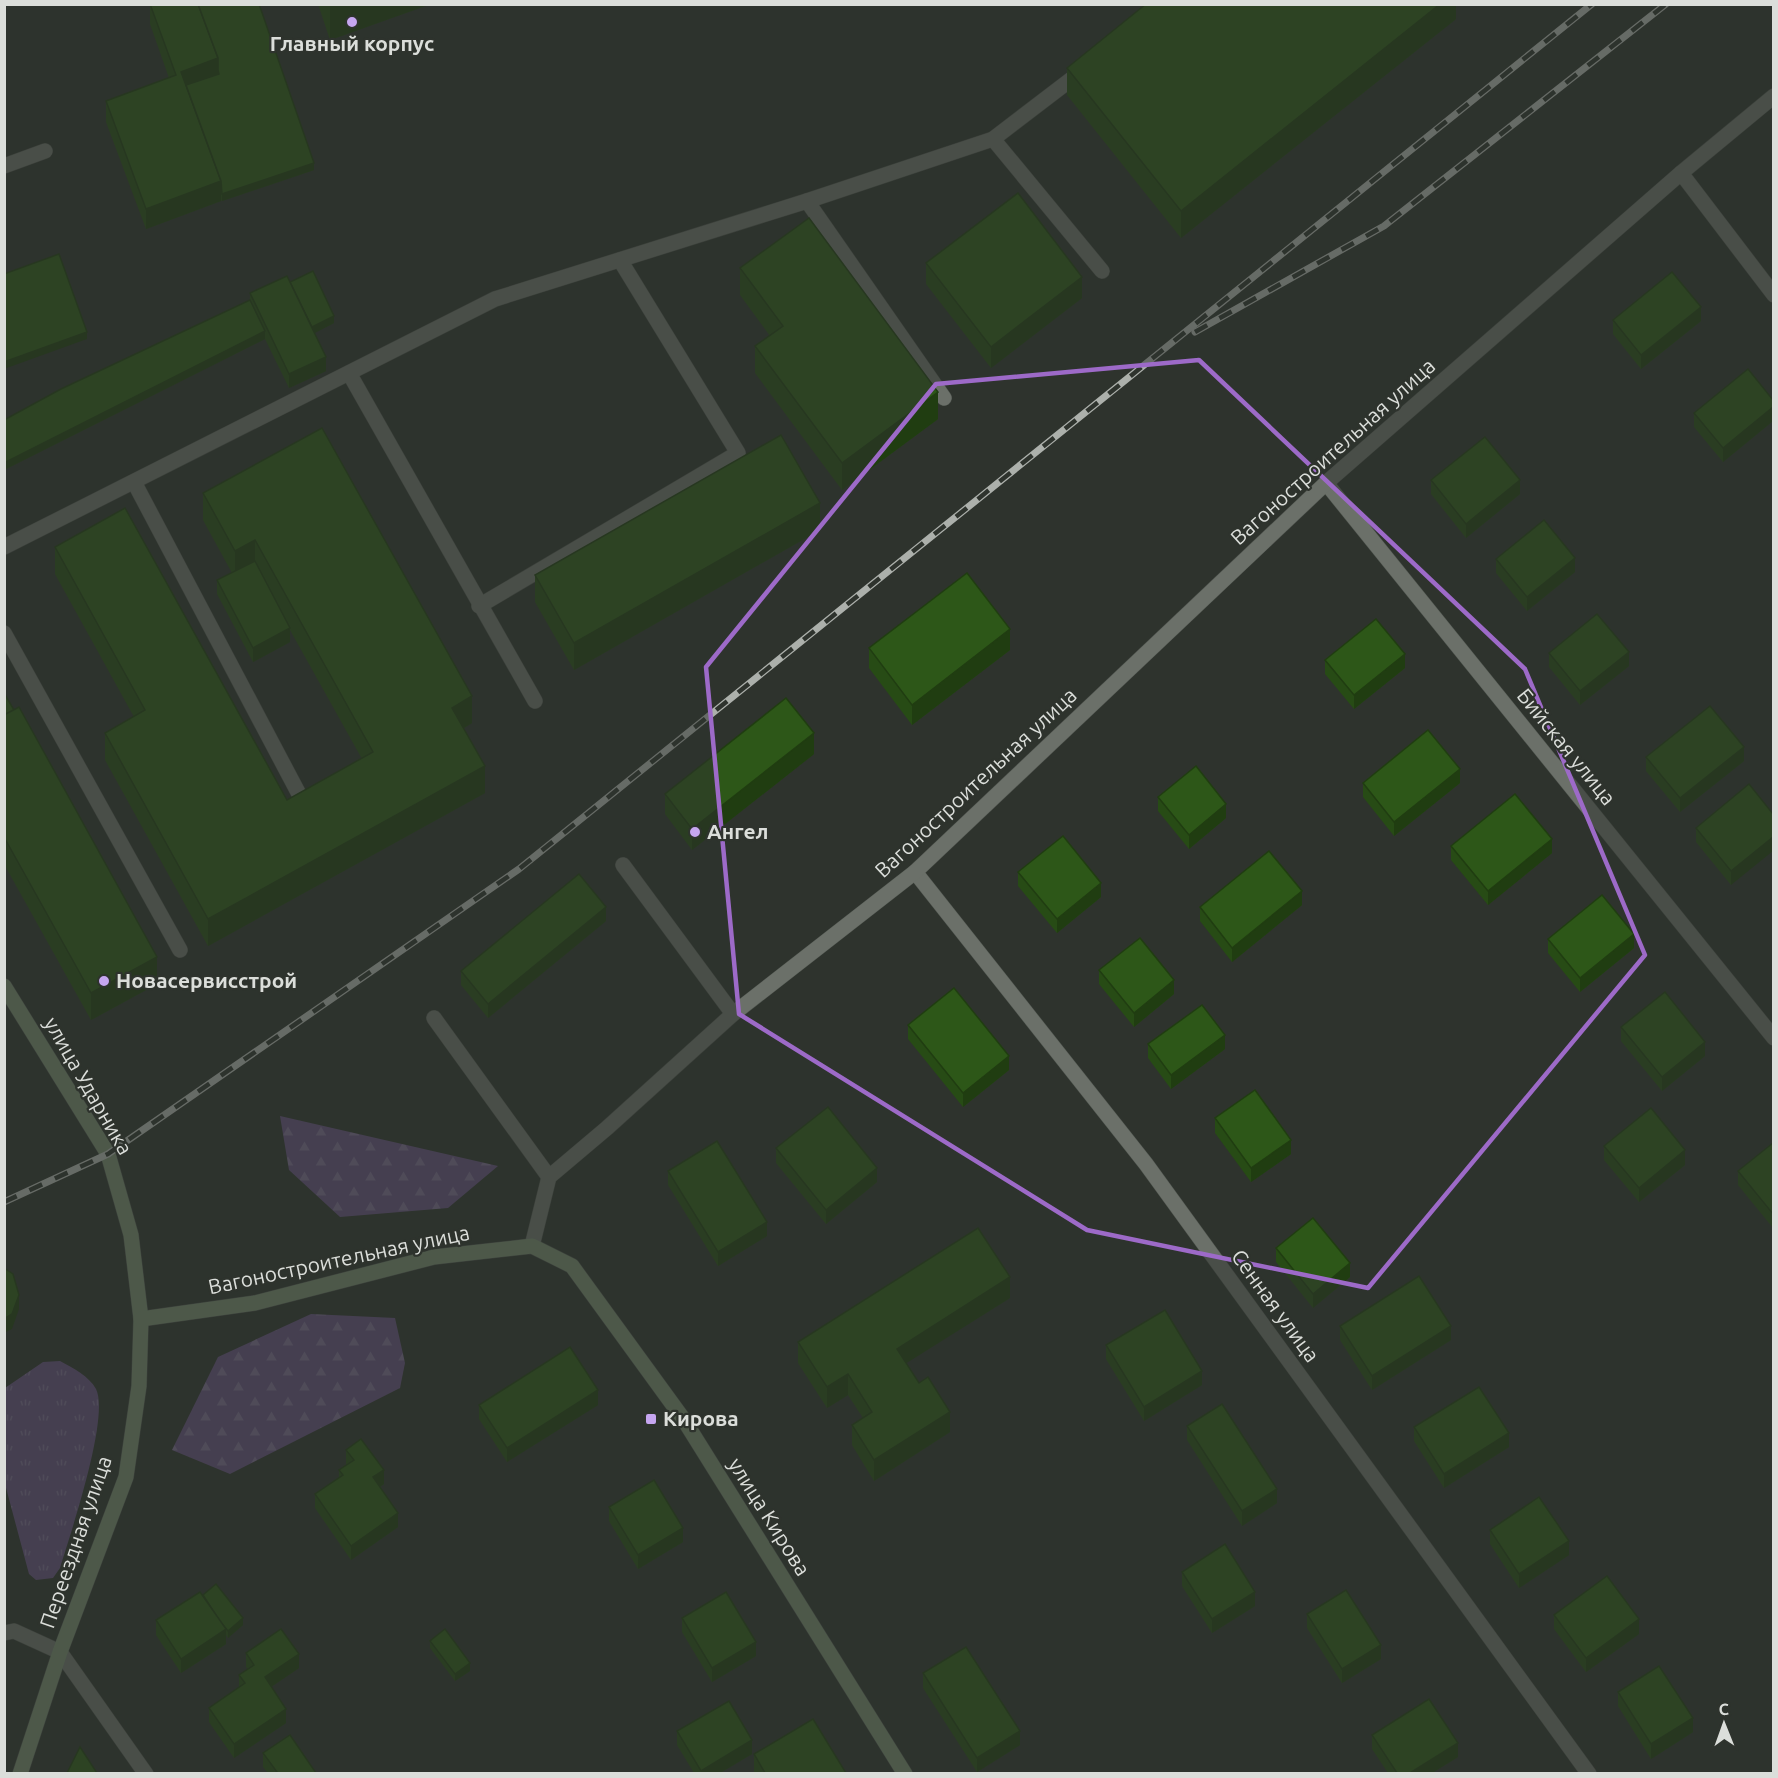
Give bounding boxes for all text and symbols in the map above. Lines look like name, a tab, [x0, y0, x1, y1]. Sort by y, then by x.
marker: Главный корпус	[345, 15, 359, 29]
place label: Главный корпус	[270, 31, 434, 55]
street label: Вагоностроительная улица	[1225, 353, 1439, 549]
street label: Вагоностроительная улица	[870, 683, 1081, 882]
street label: Бийская улица	[1513, 683, 1621, 809]
place label: Ангел	[707, 819, 769, 843]
marker: Ангел	[688, 825, 702, 839]
place label: Новасервисстрой	[116, 968, 297, 992]
marker: Новасервисстрой	[97, 974, 111, 988]
street label: улица Ударника	[40, 1013, 138, 1158]
street label: Вагоностроительная улица	[206, 1220, 472, 1298]
street label: Сенная улица	[1227, 1244, 1325, 1366]
place label: Кирова	[663, 1406, 739, 1430]
marker: Кирова	[644, 1412, 658, 1426]
street label: Переездная улица	[34, 1452, 116, 1631]
street label: улица Кирова	[724, 1453, 816, 1580]
north arrow	[1694, 1694, 1754, 1754]
text: С	[1718, 1700, 1729, 1718]

